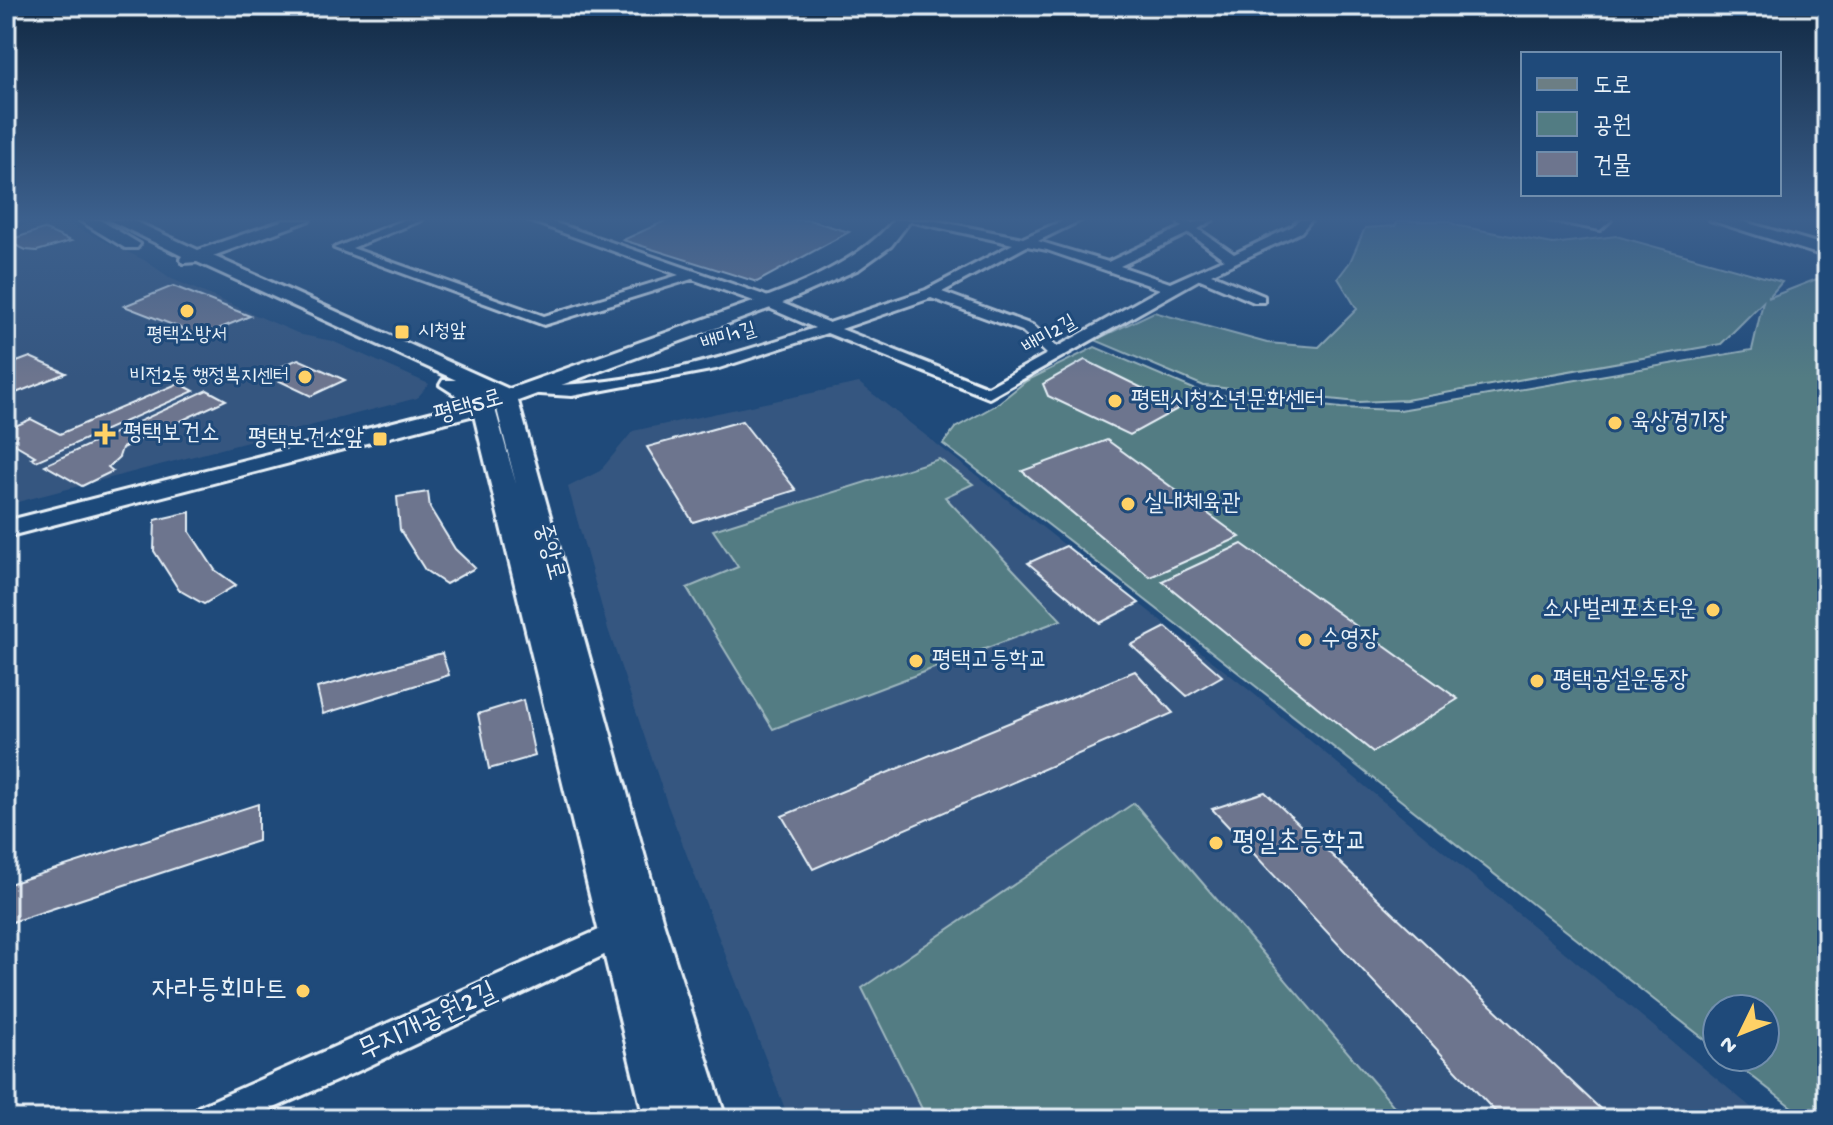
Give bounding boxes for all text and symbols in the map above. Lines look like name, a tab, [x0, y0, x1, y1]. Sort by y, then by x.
legend	[1521, 52, 1781, 196]
text: 도로	[1593, 73, 1632, 102]
text: 공원	[1593, 113, 1632, 142]
text: 건물	[1593, 153, 1632, 182]
marker: 평택소방서	[178, 302, 196, 320]
street label: 배미2길	[1019, 312, 1081, 360]
street label: 배미1길	[699, 319, 759, 357]
place label: 시청앞	[418, 321, 466, 344]
marker: 시청앞	[393, 323, 411, 341]
place label: 평택소방서	[147, 325, 227, 348]
place label: 비전2동 행정복지센터	[130, 366, 289, 389]
marker: 비전2동 행정복지센터	[296, 368, 314, 386]
street label: 평택5로	[431, 384, 507, 432]
place label: 평택시청소년문화센터	[1131, 387, 1324, 416]
marker: 평택시청소년문화센터	[1106, 392, 1124, 410]
place label: 육상경기장	[1631, 409, 1728, 438]
marker: 육상경기장	[1606, 414, 1624, 432]
place label: 평택보건소	[123, 420, 220, 449]
marker: 평택보건소	[94, 423, 116, 445]
place label: 평택보건소앞	[248, 425, 364, 454]
marker: 평택보건소앞	[371, 430, 389, 448]
place label: 실내체육관	[1144, 490, 1241, 519]
marker: 실내체육관	[1119, 495, 1137, 513]
street label: 중앙로	[526, 520, 570, 584]
place label: 소사벌레포츠타운	[1543, 596, 1697, 625]
marker: 소사벌레포츠타운	[1704, 601, 1722, 619]
place label: 수영장	[1321, 626, 1379, 655]
marker: 수영장	[1296, 631, 1314, 649]
place label: 평택고등학교	[932, 647, 1048, 676]
marker: 평택고등학교	[907, 652, 925, 670]
place label: 평택공설운동장	[1553, 667, 1688, 696]
marker: 평택공설운동장	[1528, 672, 1546, 690]
place label: 평일초등학교	[1232, 827, 1367, 860]
marker: 평일초등학교	[1207, 834, 1225, 852]
place label: 자라등회마트	[152, 975, 287, 1008]
street label: 무지개공원2길	[354, 977, 502, 1069]
marker: 자라등회마트	[294, 982, 312, 1000]
north arrow	[1701, 993, 1781, 1073]
text: N	[1715, 1030, 1744, 1058]

